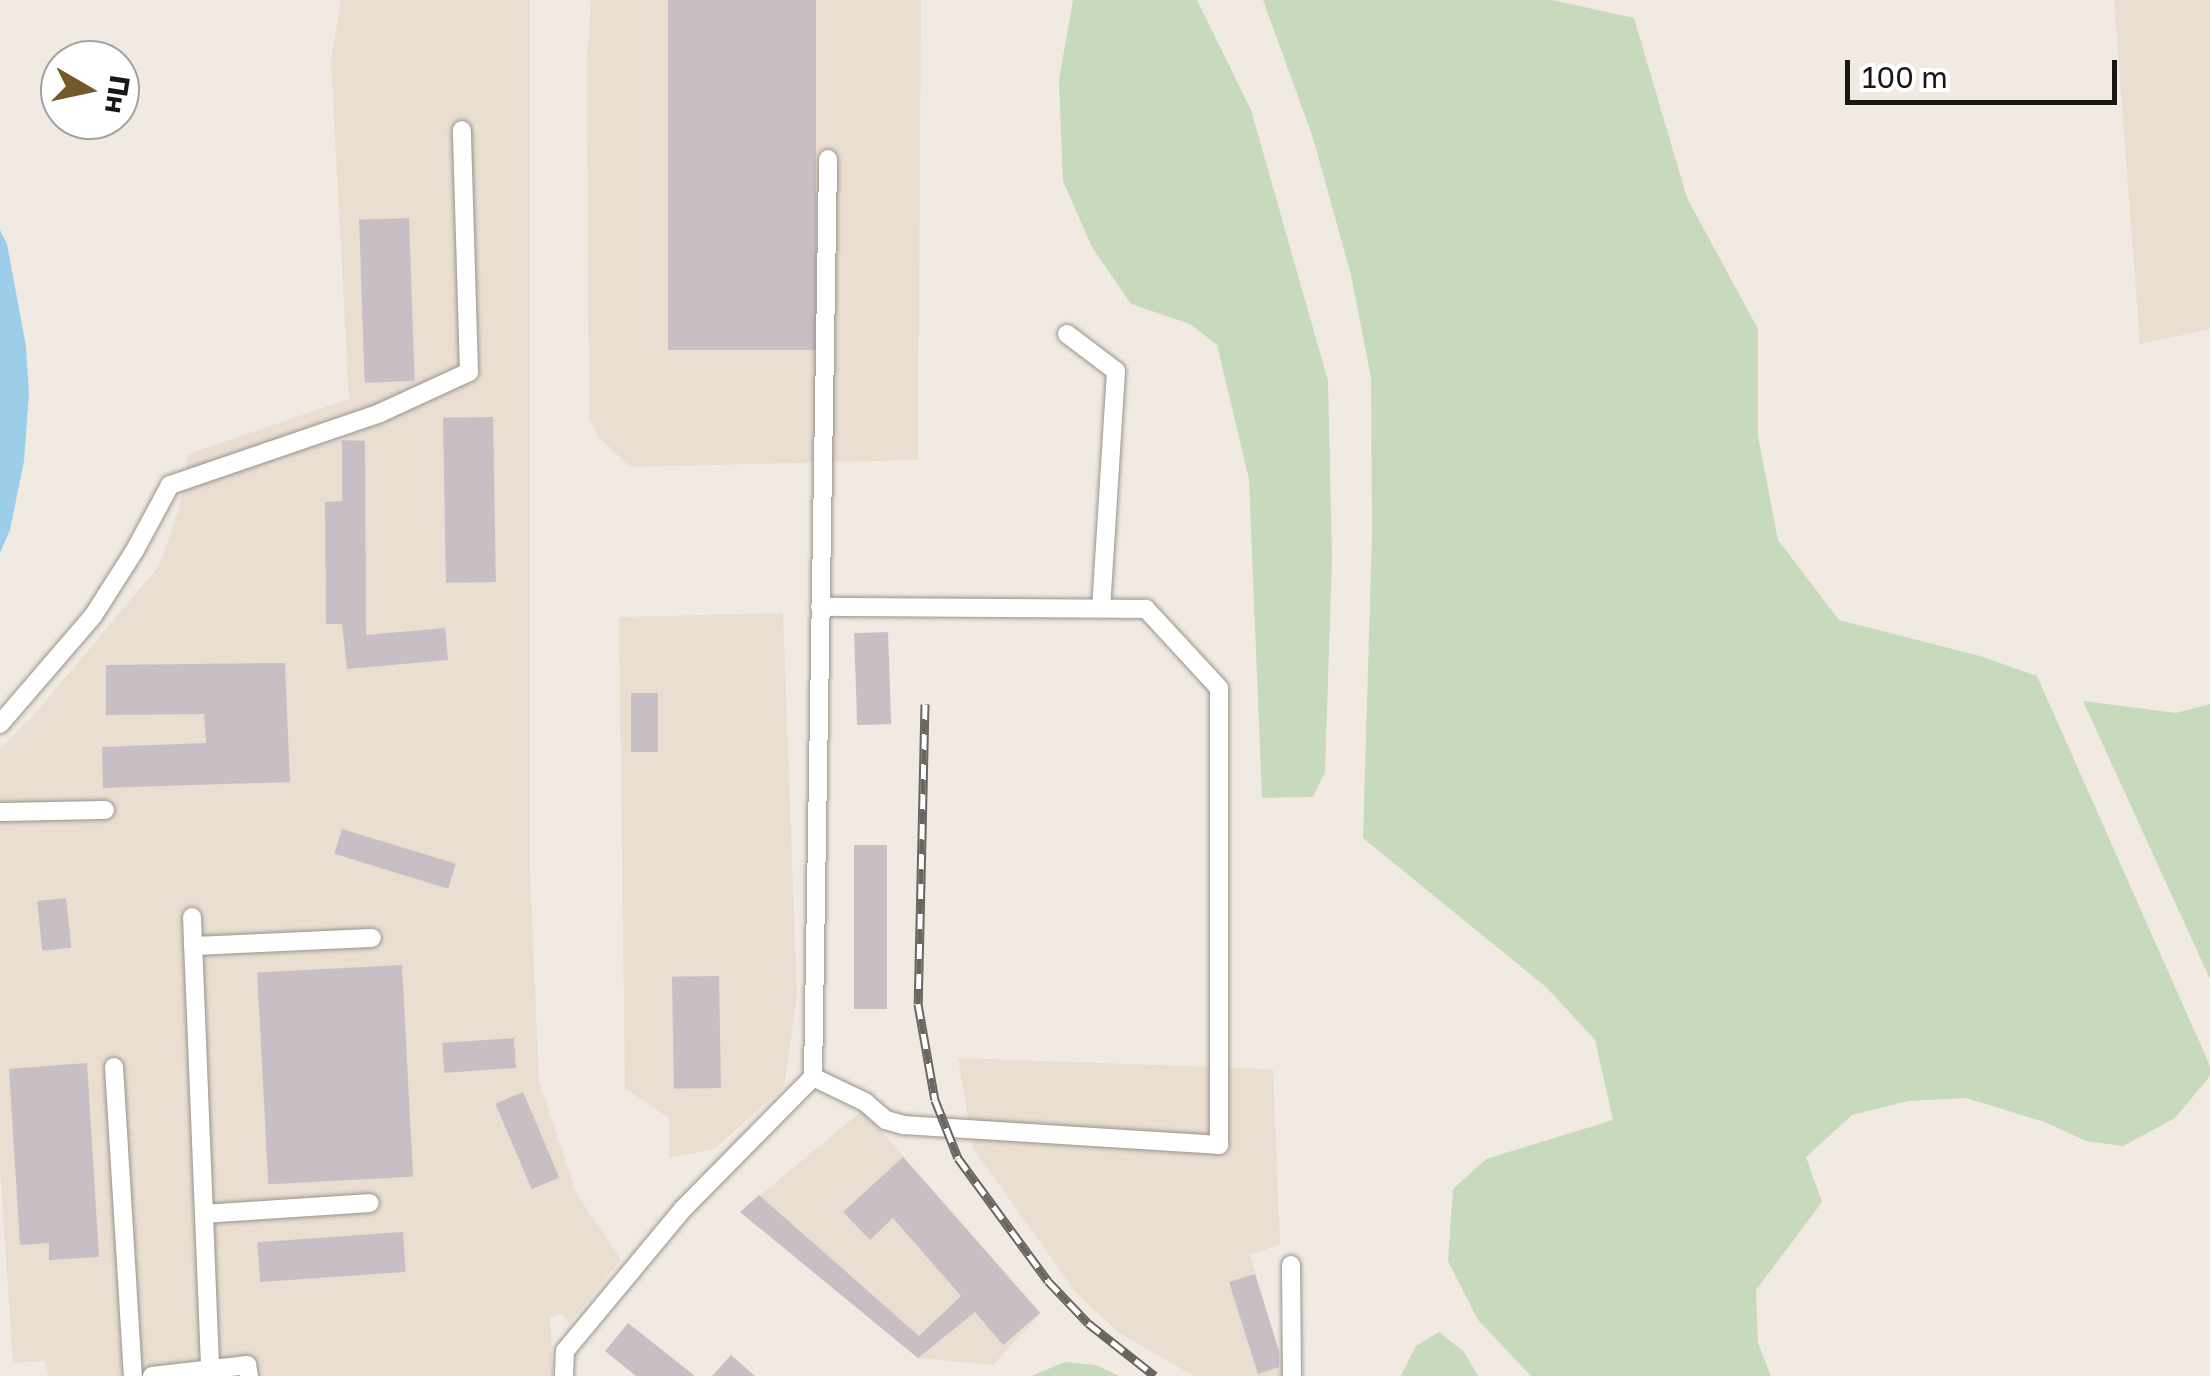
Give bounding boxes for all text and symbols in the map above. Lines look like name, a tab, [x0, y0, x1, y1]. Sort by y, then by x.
north arrow	[40, 40, 140, 140]
scale bar	[1850, 40, 2122, 102]
text: 100 m	[1862, 59, 1948, 95]
text: Пн	[99, 73, 137, 116]

